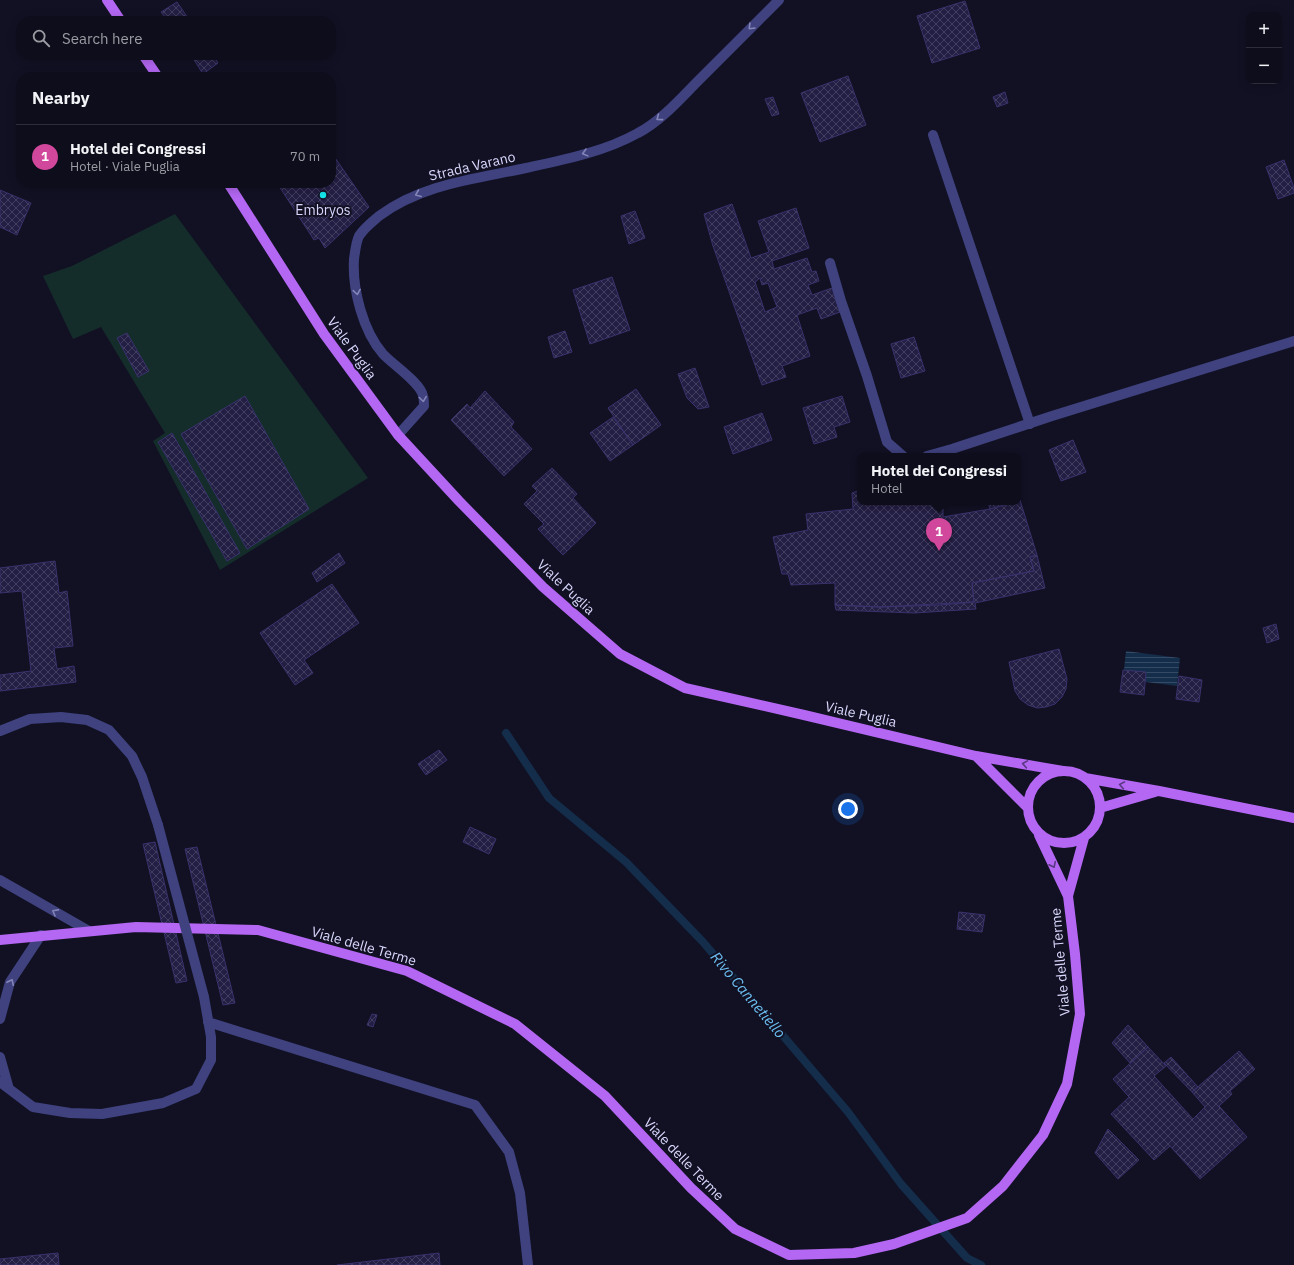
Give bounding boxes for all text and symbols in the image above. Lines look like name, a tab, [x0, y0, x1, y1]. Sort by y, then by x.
map controls	[1246, 12, 1282, 84]
button: +	[1246, 12, 1282, 48]
search box	[16, 16, 336, 60]
one-way arrow	[748, 22, 756, 30]
icon: search	[30, 27, 52, 49]
text: Search here	[62, 29, 142, 48]
button: −	[1246, 48, 1282, 84]
text: Nearby	[32, 87, 90, 109]
one-way arrow	[656, 114, 663, 121]
text: Hotel dei Congressi	[70, 139, 206, 158]
street label: Strada Varano	[427, 147, 517, 185]
text: 1	[41, 148, 49, 165]
text: 70 m	[290, 148, 320, 165]
one-way arrow	[582, 148, 589, 157]
text: Hotel · Viale Puglia	[70, 158, 180, 175]
marker: Embryos	[318, 190, 328, 200]
one-way arrow	[415, 190, 422, 198]
place label: Embryos	[295, 201, 351, 219]
one-way arrow	[352, 289, 361, 295]
street label: Viale Puglia	[323, 313, 381, 383]
one-way arrow	[418, 396, 427, 402]
popup	[857, 453, 1021, 505]
text: Hotel dei Congressi	[871, 461, 1007, 480]
text: Hotel	[871, 480, 903, 497]
pin: 1	[926, 518, 952, 551]
street label: Viale Puglia	[533, 556, 599, 619]
street label: Viale Puglia	[823, 697, 899, 731]
one-way arrow	[1021, 760, 1028, 769]
one-way arrow	[1119, 781, 1125, 789]
your location	[838, 799, 858, 819]
one-way arrow	[1048, 861, 1056, 868]
street label: Viale delle Terme	[1046, 907, 1074, 1017]
one-way arrow	[52, 909, 59, 916]
street label: Viale delle Terme	[309, 922, 419, 970]
water label: Rivo Cannetiello	[707, 948, 790, 1042]
one-way arrow	[6, 979, 14, 986]
street label: Viale delle Terme	[640, 1114, 728, 1204]

